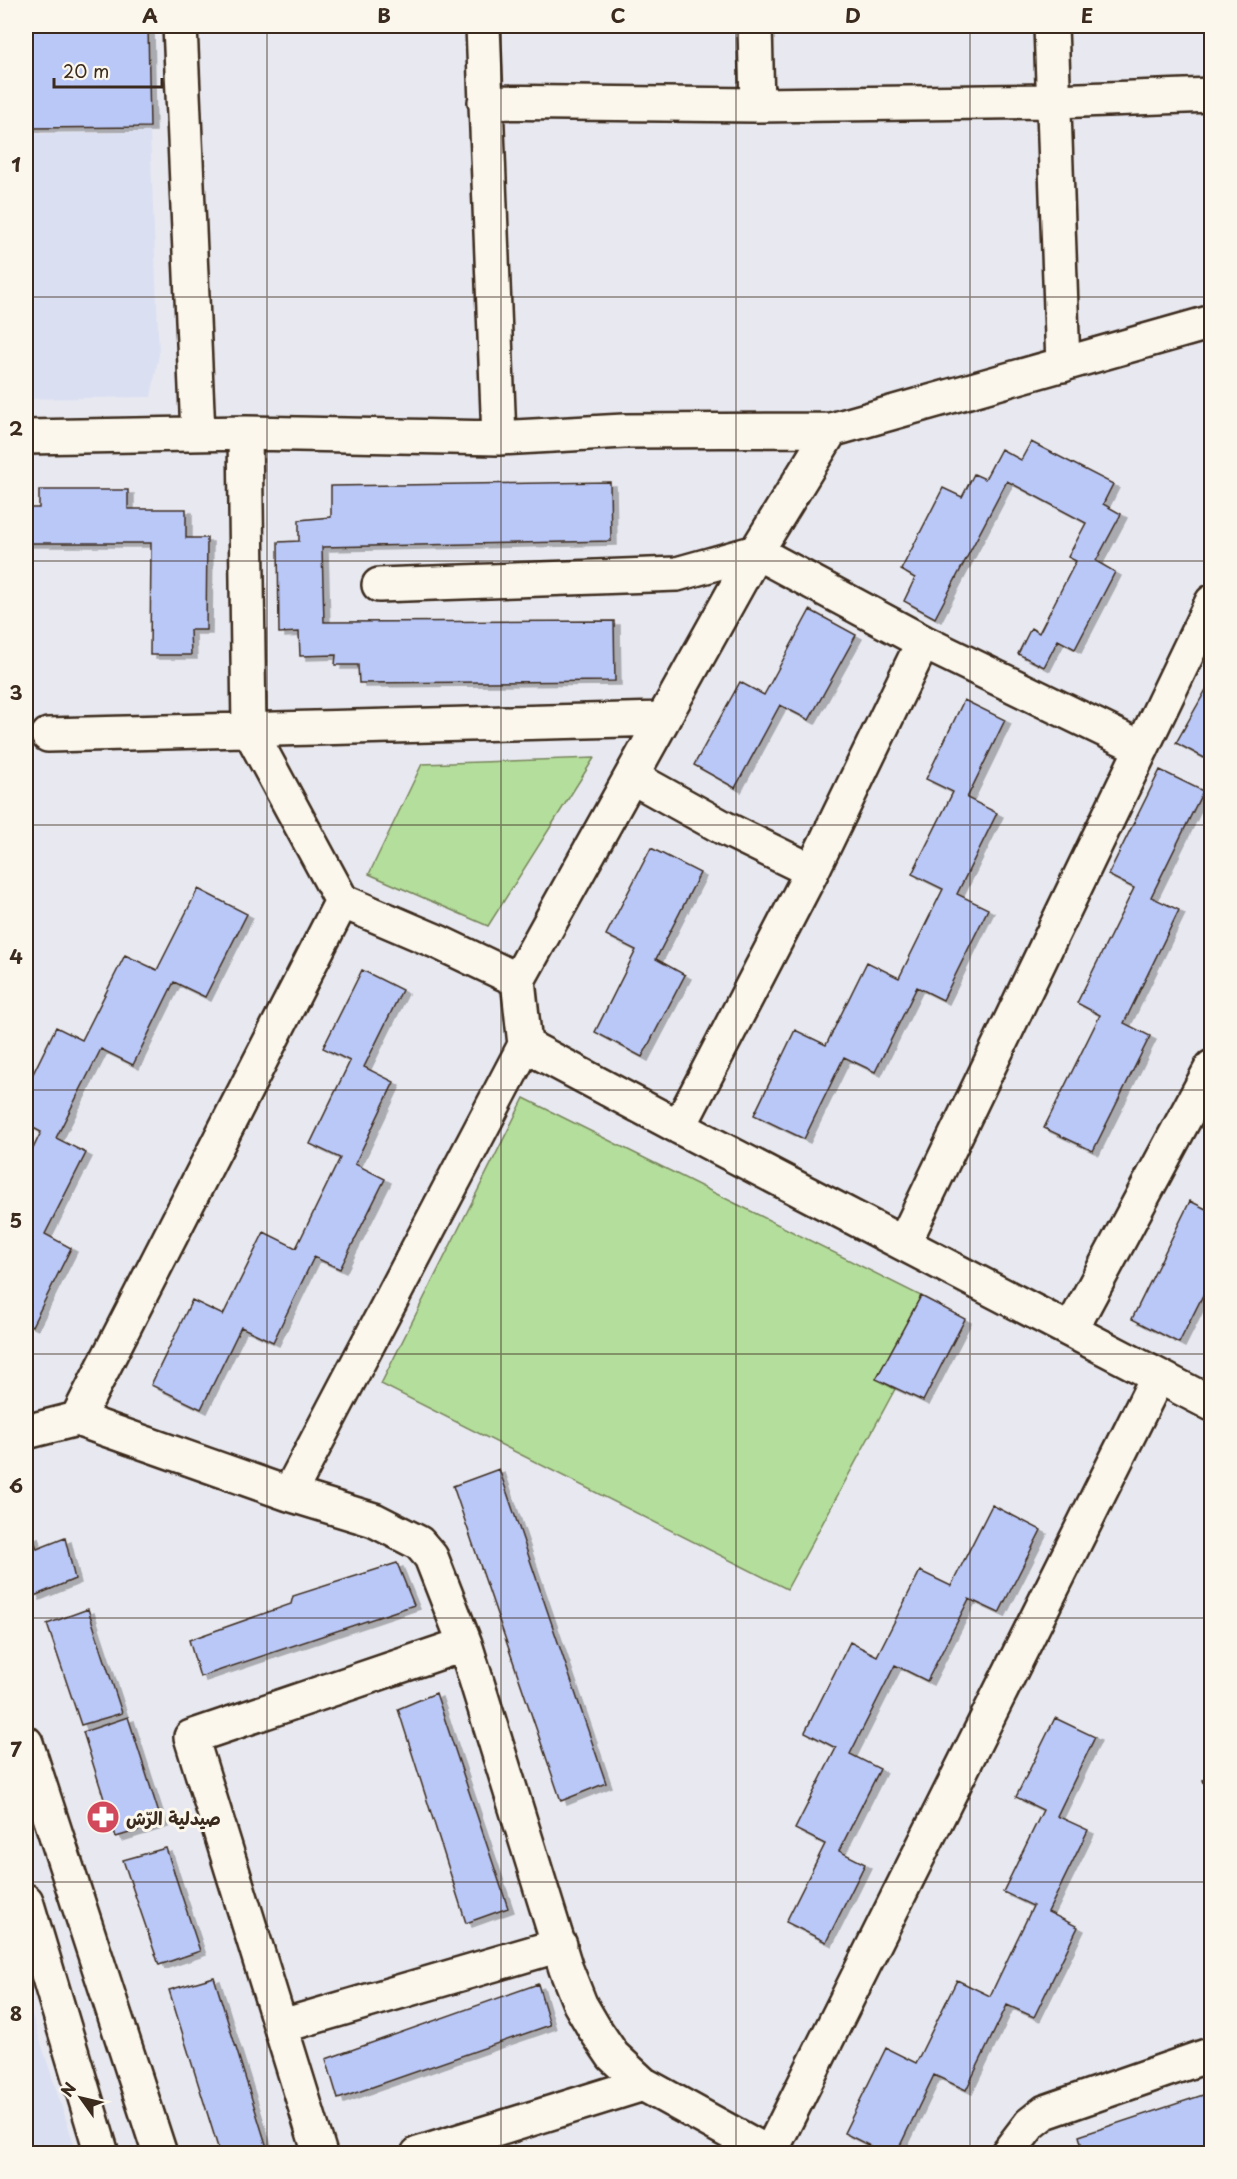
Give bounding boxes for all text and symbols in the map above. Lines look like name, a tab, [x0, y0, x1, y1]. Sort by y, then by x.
text: A	[142, 0, 158, 30]
text: B	[377, 0, 391, 30]
text: C	[610, 0, 626, 30]
text: D	[845, 0, 861, 30]
text: E	[1081, 0, 1093, 30]
scale bar	[54, 51, 162, 89]
text: 20 m	[63, 57, 109, 84]
text: 1	[11, 149, 21, 179]
text: 2	[9, 413, 23, 443]
text: 3	[9, 677, 23, 707]
text: 4	[9, 941, 23, 971]
text: 5	[10, 1205, 22, 1235]
text: 6	[9, 1470, 23, 1500]
text: 7	[10, 1734, 22, 1764]
pharmacy icon: صيدلية الرّش	[85, 1799, 121, 1835]
place label: صيدلية الرّش	[126, 1804, 221, 1831]
text: 8	[10, 1998, 22, 2028]
north arrow	[51, 2068, 111, 2128]
text: N	[54, 2077, 81, 2101]

